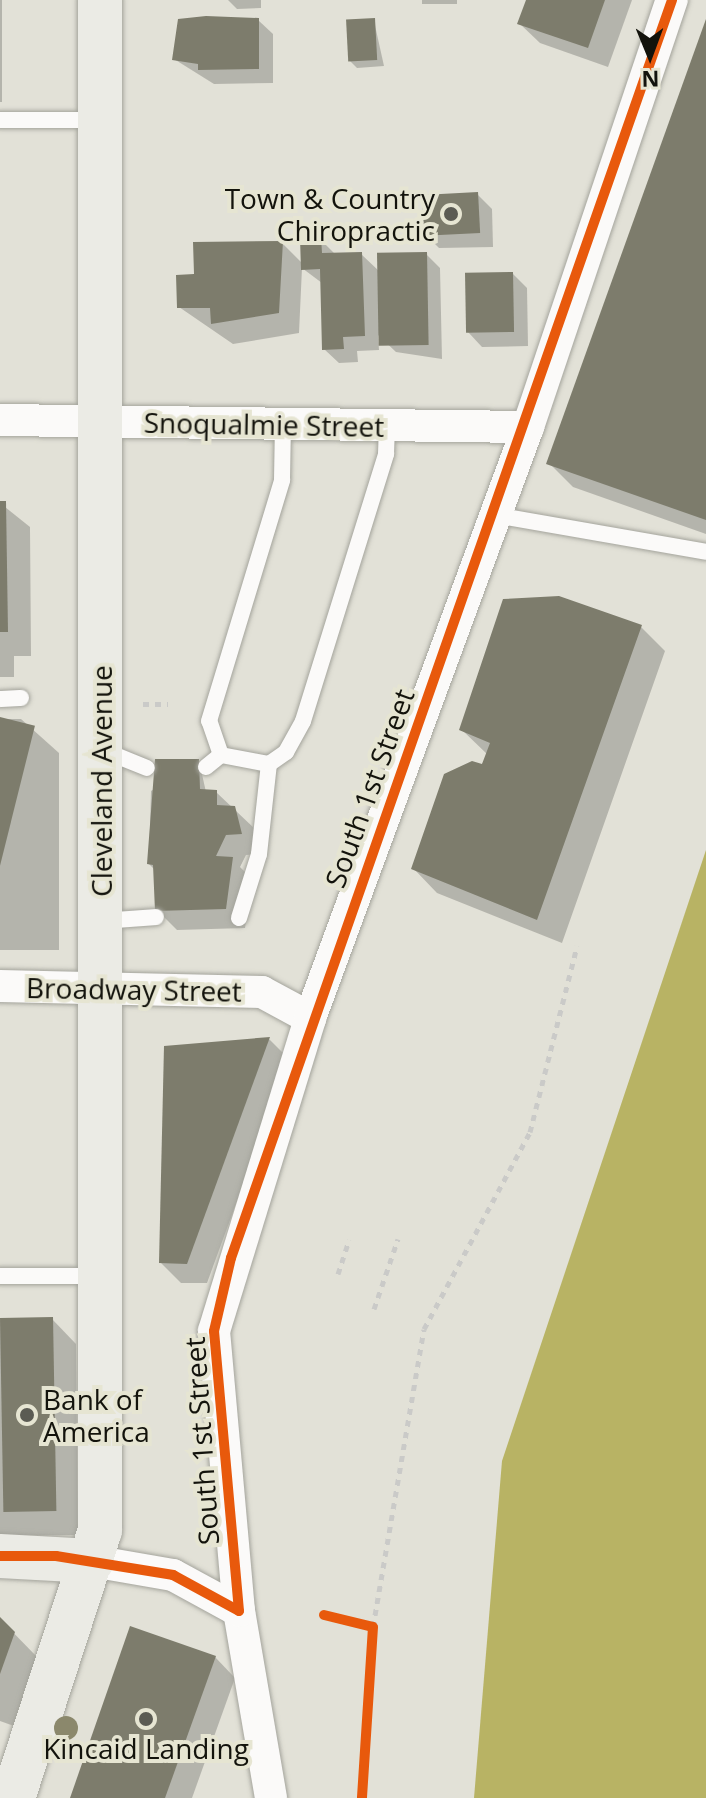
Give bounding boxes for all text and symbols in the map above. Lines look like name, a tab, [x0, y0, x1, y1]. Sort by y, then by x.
north arrow	[610, 16, 690, 96]
text: N	[641, 65, 660, 95]
place label: Town & Country Chiropractic	[225, 181, 435, 247]
marker: Town & Country Chiropractic	[442, 205, 460, 223]
street label: Snoqualmie Street	[143, 405, 385, 443]
street label: Cleveland Avenue	[84, 665, 118, 897]
street label: South 1st Street	[318, 684, 420, 892]
street label: Broadway Street	[26, 970, 242, 1008]
street label: South 1st Street	[177, 1336, 225, 1546]
place label: Bank of America	[43, 1382, 150, 1448]
marker: Bank of America	[18, 1406, 36, 1424]
marker: Kincaid Landing	[137, 1710, 155, 1728]
place label: Kincaid Landing	[43, 1731, 249, 1765]

